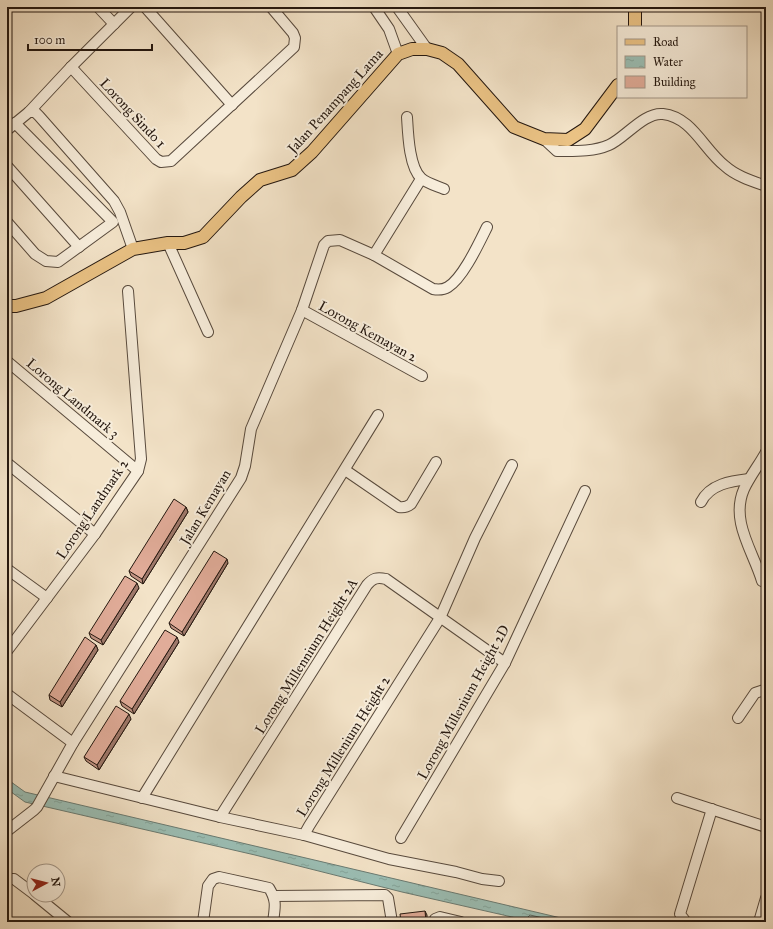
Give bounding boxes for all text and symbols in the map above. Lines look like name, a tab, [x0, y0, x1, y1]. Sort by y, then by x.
scale bar	[28, 26, 152, 52]
legend	[617, 26, 747, 98]
text: 100 m	[34, 33, 65, 47]
text: Road	[653, 35, 679, 49]
street label: Jalan Penampang Lama	[283, 46, 387, 159]
text: Water	[653, 55, 683, 69]
street label: Lorong Sindo 1	[96, 75, 170, 152]
text: Building	[653, 75, 696, 90]
street label: Lorong Kemayan 2	[316, 297, 420, 366]
street label: Lorong Landmark 3	[23, 355, 122, 442]
street label: Lorong Landmark 2	[53, 456, 132, 563]
street label: Jalan Kemayan	[175, 466, 236, 550]
street label: Lorong Millennium Height 2A	[252, 575, 362, 737]
street label: Lorong Millenium Height 2D	[414, 622, 513, 782]
street label: Lorong Millenium Height 2	[293, 673, 394, 820]
north arrow	[26, 863, 66, 903]
text: N	[48, 876, 63, 888]

